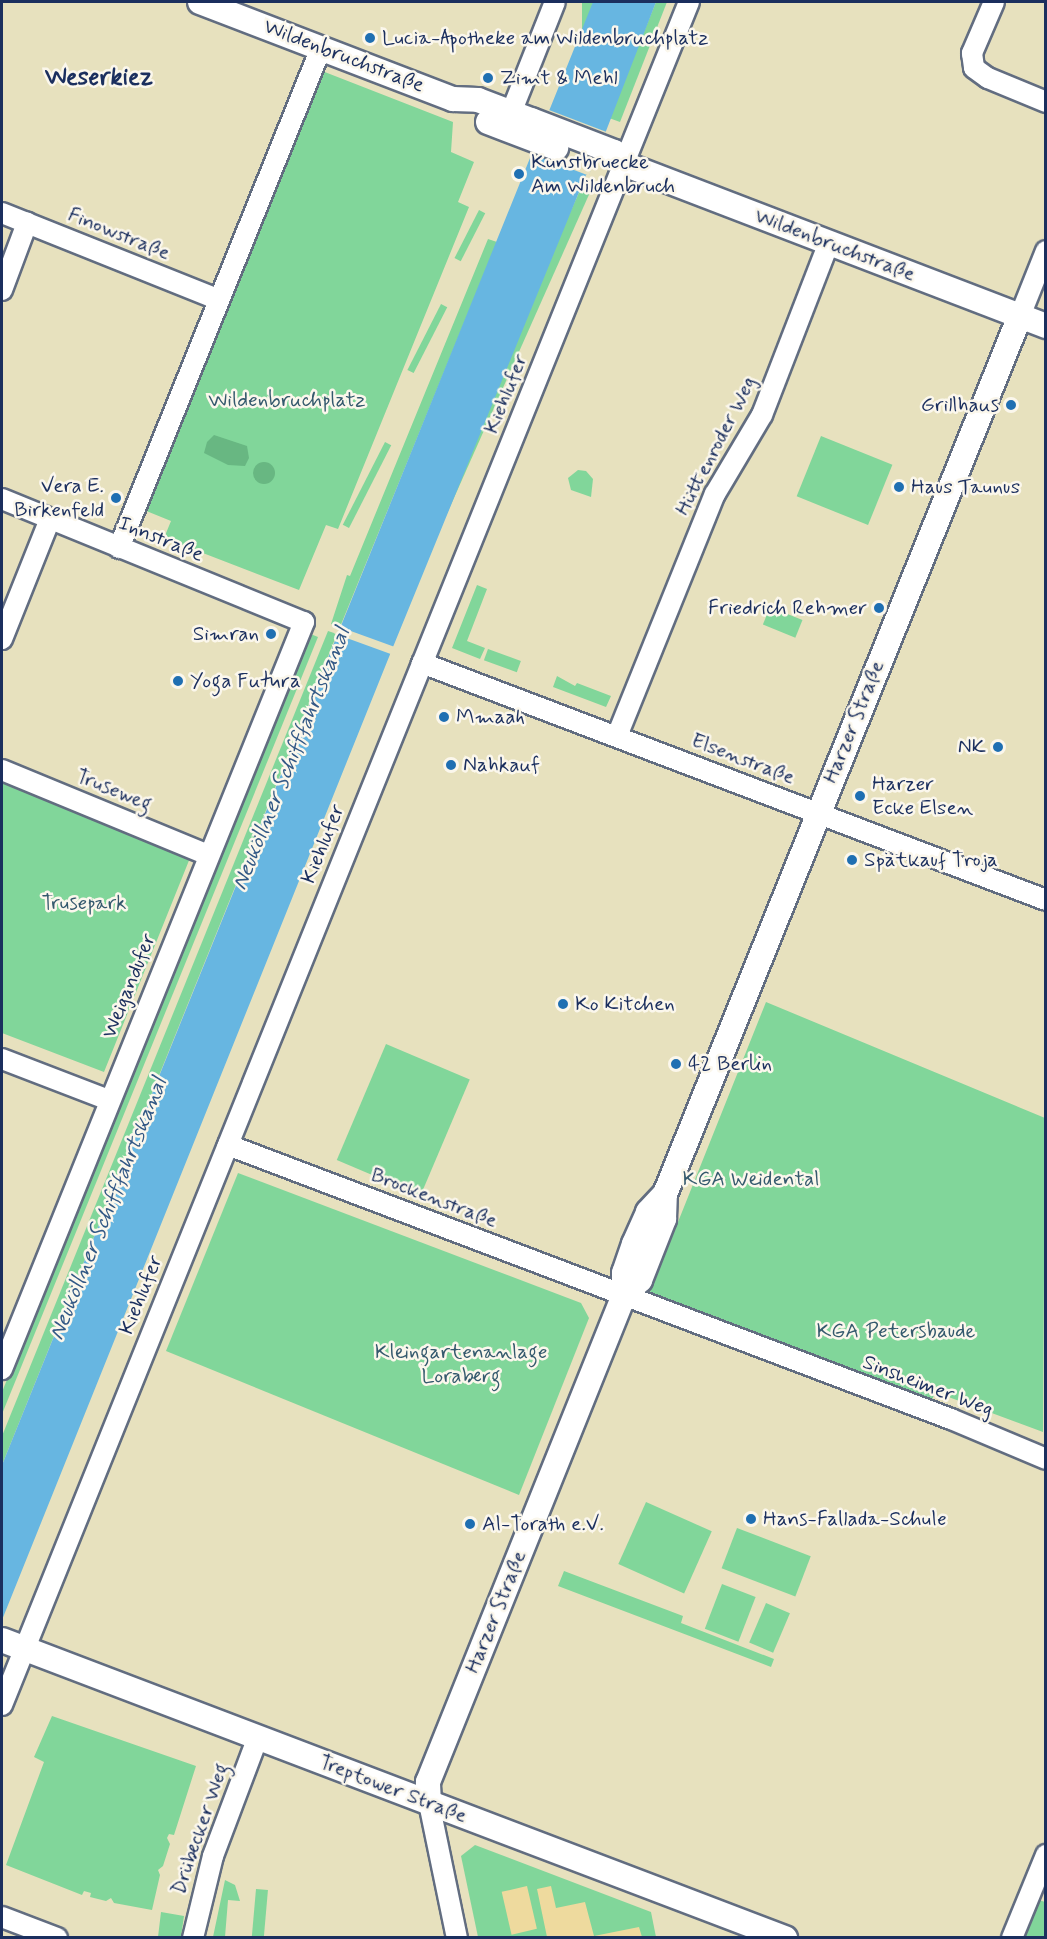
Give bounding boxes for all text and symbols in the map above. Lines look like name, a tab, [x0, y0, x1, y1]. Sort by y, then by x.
street label: Wildenbruchstraße	[260, 14, 428, 98]
place label: Lucia-Apotheke am Wildenbruchplatz	[382, 25, 711, 51]
marker: Lucia-Apotheke am Wildenbruchplatz	[363, 31, 377, 45]
district label: Weserkiez	[45, 64, 153, 92]
place label: Zimt & Mehl	[500, 65, 618, 91]
marker: Zimt & Mehl	[481, 71, 495, 85]
place label: Kunstbruecke Am Wildenbruch	[531, 149, 681, 199]
marker: Kunstbruecke Am Wildenbruch	[512, 167, 526, 181]
street label: Finowstraße	[64, 202, 174, 266]
street label: Wildenbruchstraße	[751, 203, 919, 287]
street label: Kiehlufer	[479, 351, 533, 437]
street label: Hüttenroder Weg	[670, 371, 762, 521]
park label: Wildenbruchplatz	[208, 387, 366, 413]
place label: Grillhaus	[921, 392, 999, 418]
marker: Grillhaus	[1004, 398, 1018, 412]
place label: Vera E. Birkenfeld	[14, 473, 104, 523]
place label: Haus Taunus	[911, 474, 1018, 500]
marker: Haus Taunus	[892, 480, 906, 494]
marker: Vera E. Birkenfeld	[109, 491, 123, 505]
street label: Innstraße	[115, 511, 207, 567]
place label: Friedrich Rehmer	[708, 595, 867, 621]
marker: Friedrich Rehmer	[872, 601, 886, 615]
place label: Simran	[193, 621, 259, 647]
water label: Neuköllner Schifffahrtskanal	[227, 623, 357, 895]
marker: Simran	[264, 627, 278, 641]
street label: Harzer Straße	[818, 657, 890, 787]
place label: Yoga Futura	[190, 668, 298, 694]
marker: Yoga Futura	[171, 674, 185, 688]
place label: Mmaah	[456, 704, 525, 730]
marker: Mmaah	[437, 710, 451, 724]
street label: Elsenstraße	[688, 728, 798, 790]
place label: NK	[958, 734, 986, 760]
marker: NK	[991, 740, 1005, 754]
place label: Nahkauf	[463, 752, 540, 778]
marker: Nahkauf	[444, 758, 458, 772]
street label: Truseweg	[72, 763, 156, 817]
place label: Harzer Ecke Elsen	[872, 771, 973, 821]
marker: Harzer Ecke Elsen	[853, 789, 867, 803]
street label: Kiehlufer	[296, 801, 350, 887]
place label: Spätkauf Troja	[864, 847, 998, 873]
marker: Spätkauf Troja	[845, 853, 859, 867]
park label: Trusepark	[41, 890, 127, 916]
street label: Weigandufer	[97, 930, 161, 1042]
place label: Ko Kitchen	[575, 991, 673, 1017]
marker: Ko Kitchen	[556, 997, 570, 1011]
place label: 42 Berlin	[688, 1051, 772, 1077]
marker: 42 Berlin	[669, 1057, 683, 1071]
water label: Neuköllner Schifffahrtskanal	[44, 1073, 174, 1345]
street label: Brockenstraße	[367, 1162, 501, 1234]
park label: KGA Weidental	[682, 1166, 820, 1192]
street label: Kiehlufer	[114, 1252, 168, 1338]
park label: KGA Petersbaude	[816, 1318, 976, 1344]
park label: Kleingartenanlage Loraberg	[375, 1339, 547, 1389]
street label: Sinsheimer Weg	[858, 1349, 998, 1423]
place label: Hans-Fallada-Schule	[763, 1506, 947, 1532]
place label: Al-Torath e.V.	[482, 1511, 604, 1537]
marker: Hans-Fallada-Schule	[744, 1512, 758, 1526]
marker: Al-Torath e.V.	[463, 1517, 477, 1531]
street label: Harzer Straße	[460, 1547, 532, 1677]
street label: Treptower Straße	[316, 1749, 470, 1829]
street label: Drübecker Weg	[166, 1760, 234, 1898]

